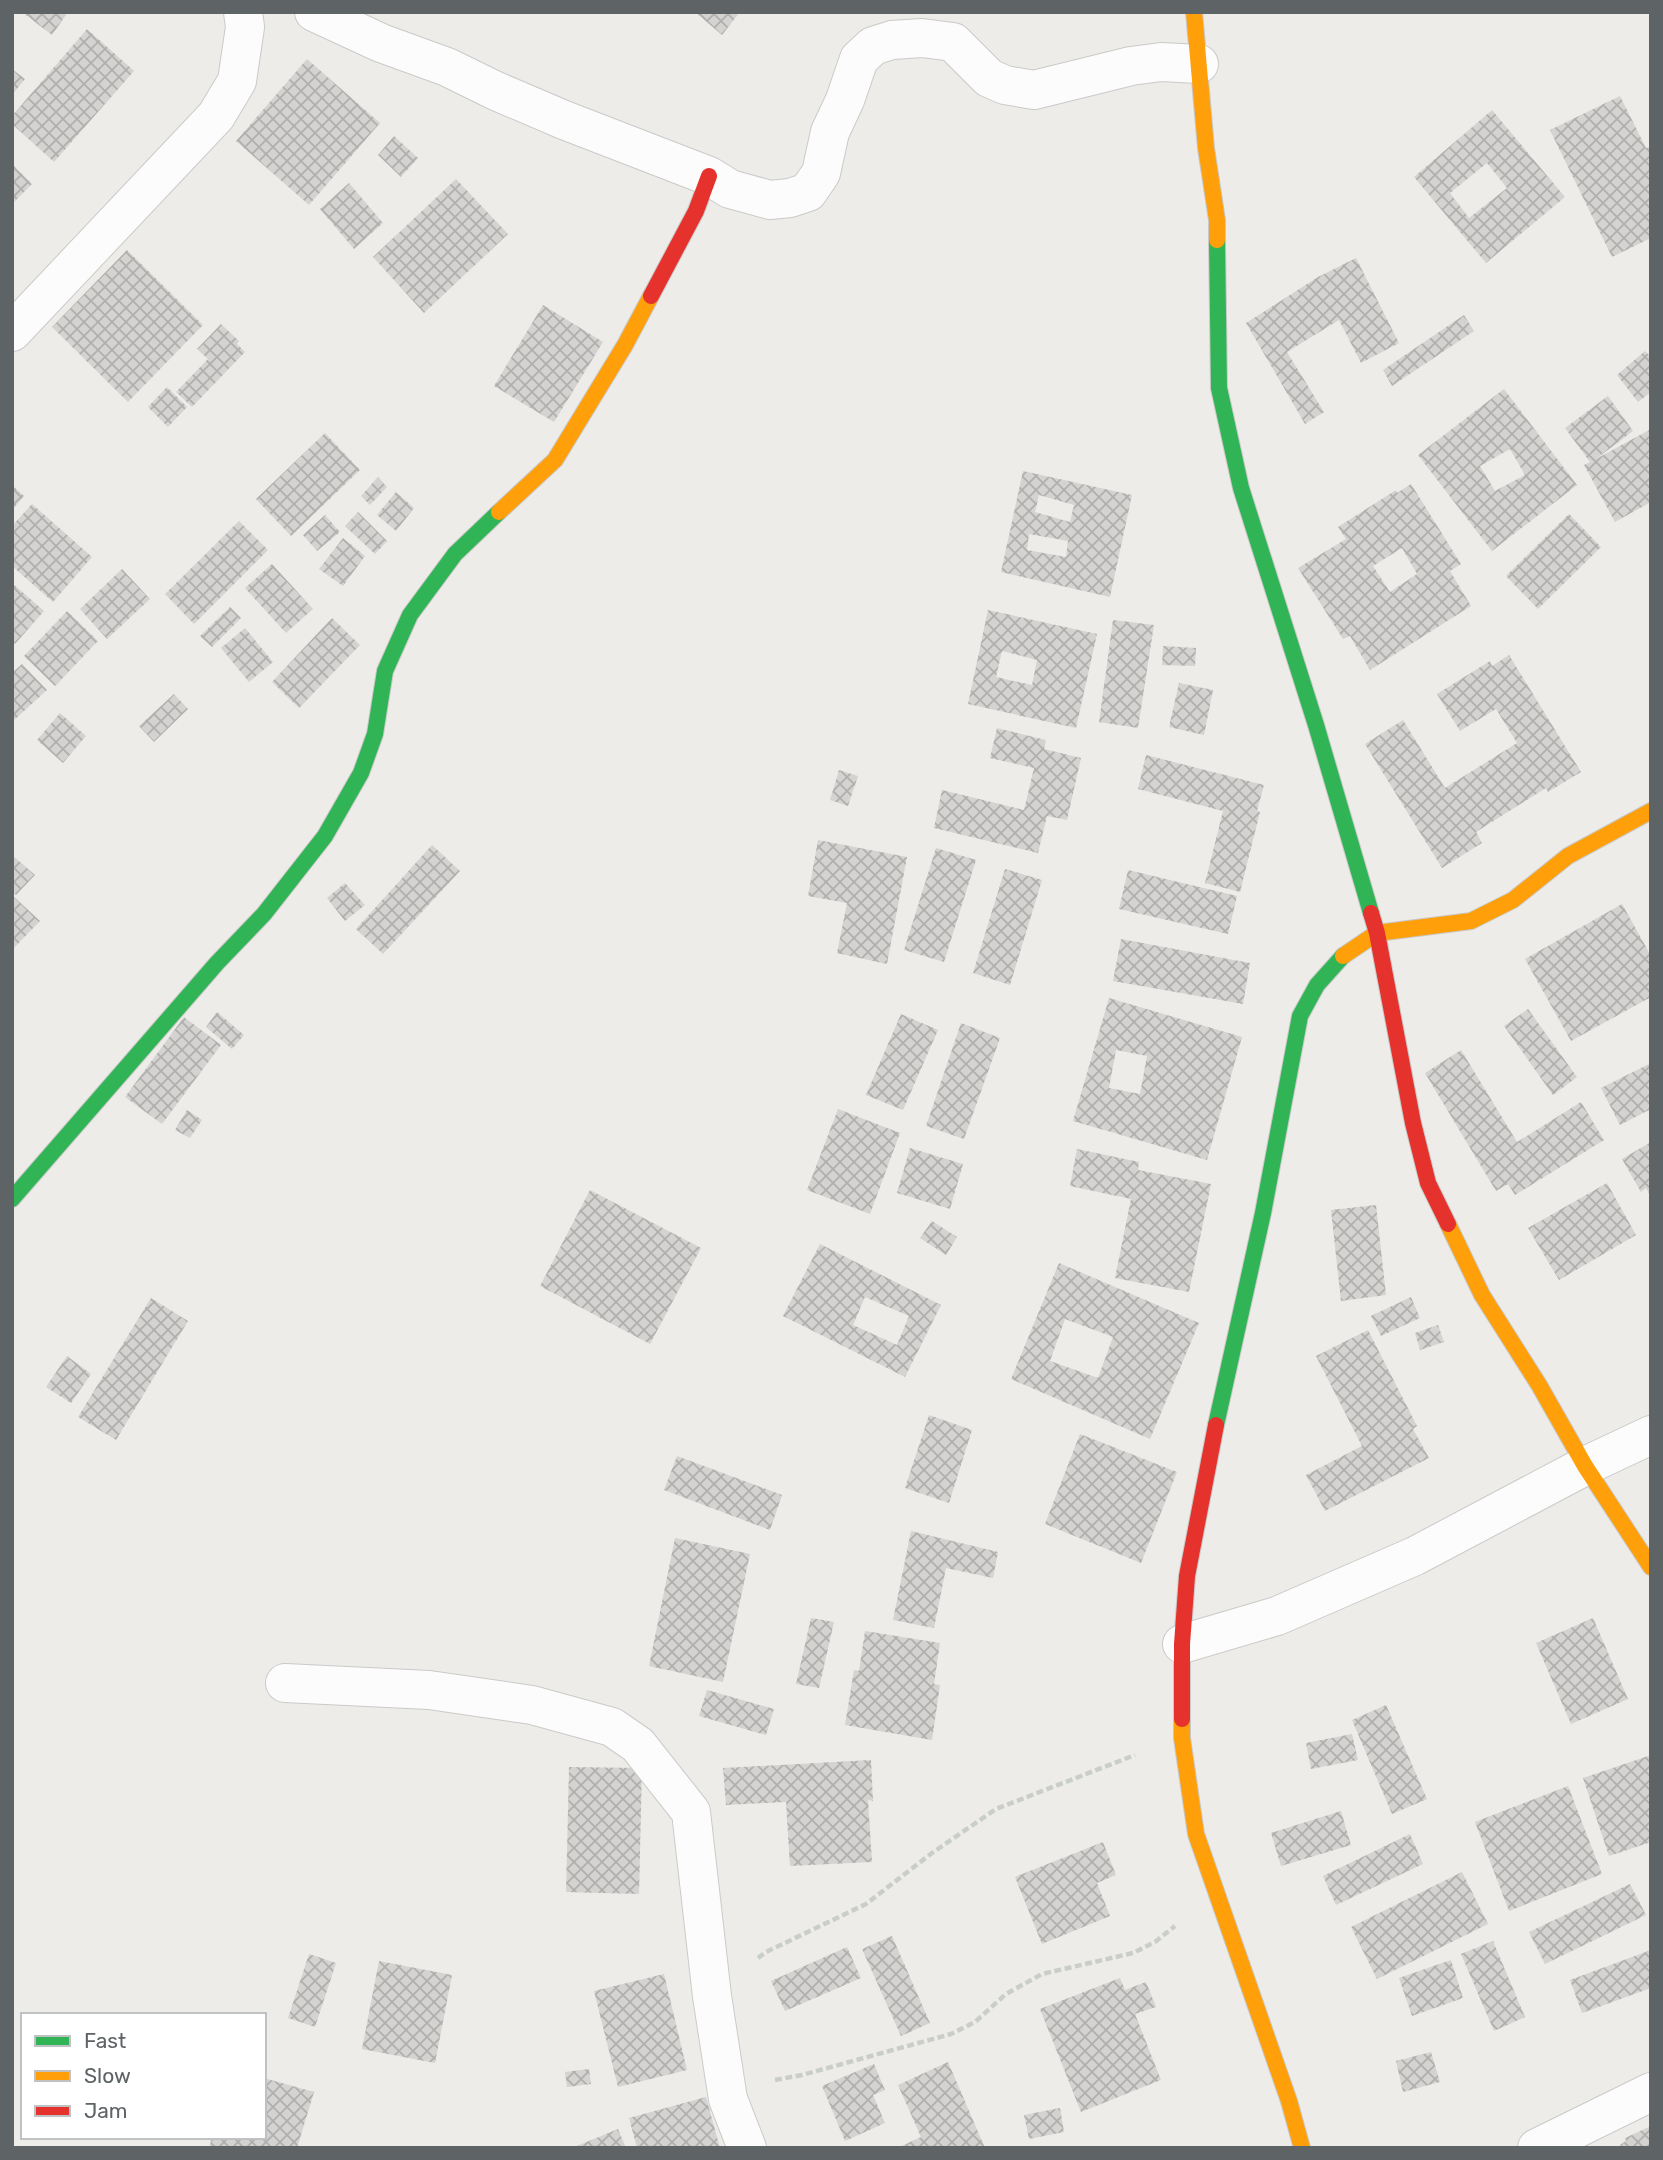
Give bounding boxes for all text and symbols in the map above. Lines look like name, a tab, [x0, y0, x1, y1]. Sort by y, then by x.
legend	[21, 2013, 266, 2139]
text: Fast	[84, 2028, 126, 2053]
text: Slow	[84, 2063, 131, 2088]
text: Jam	[84, 2098, 128, 2123]

